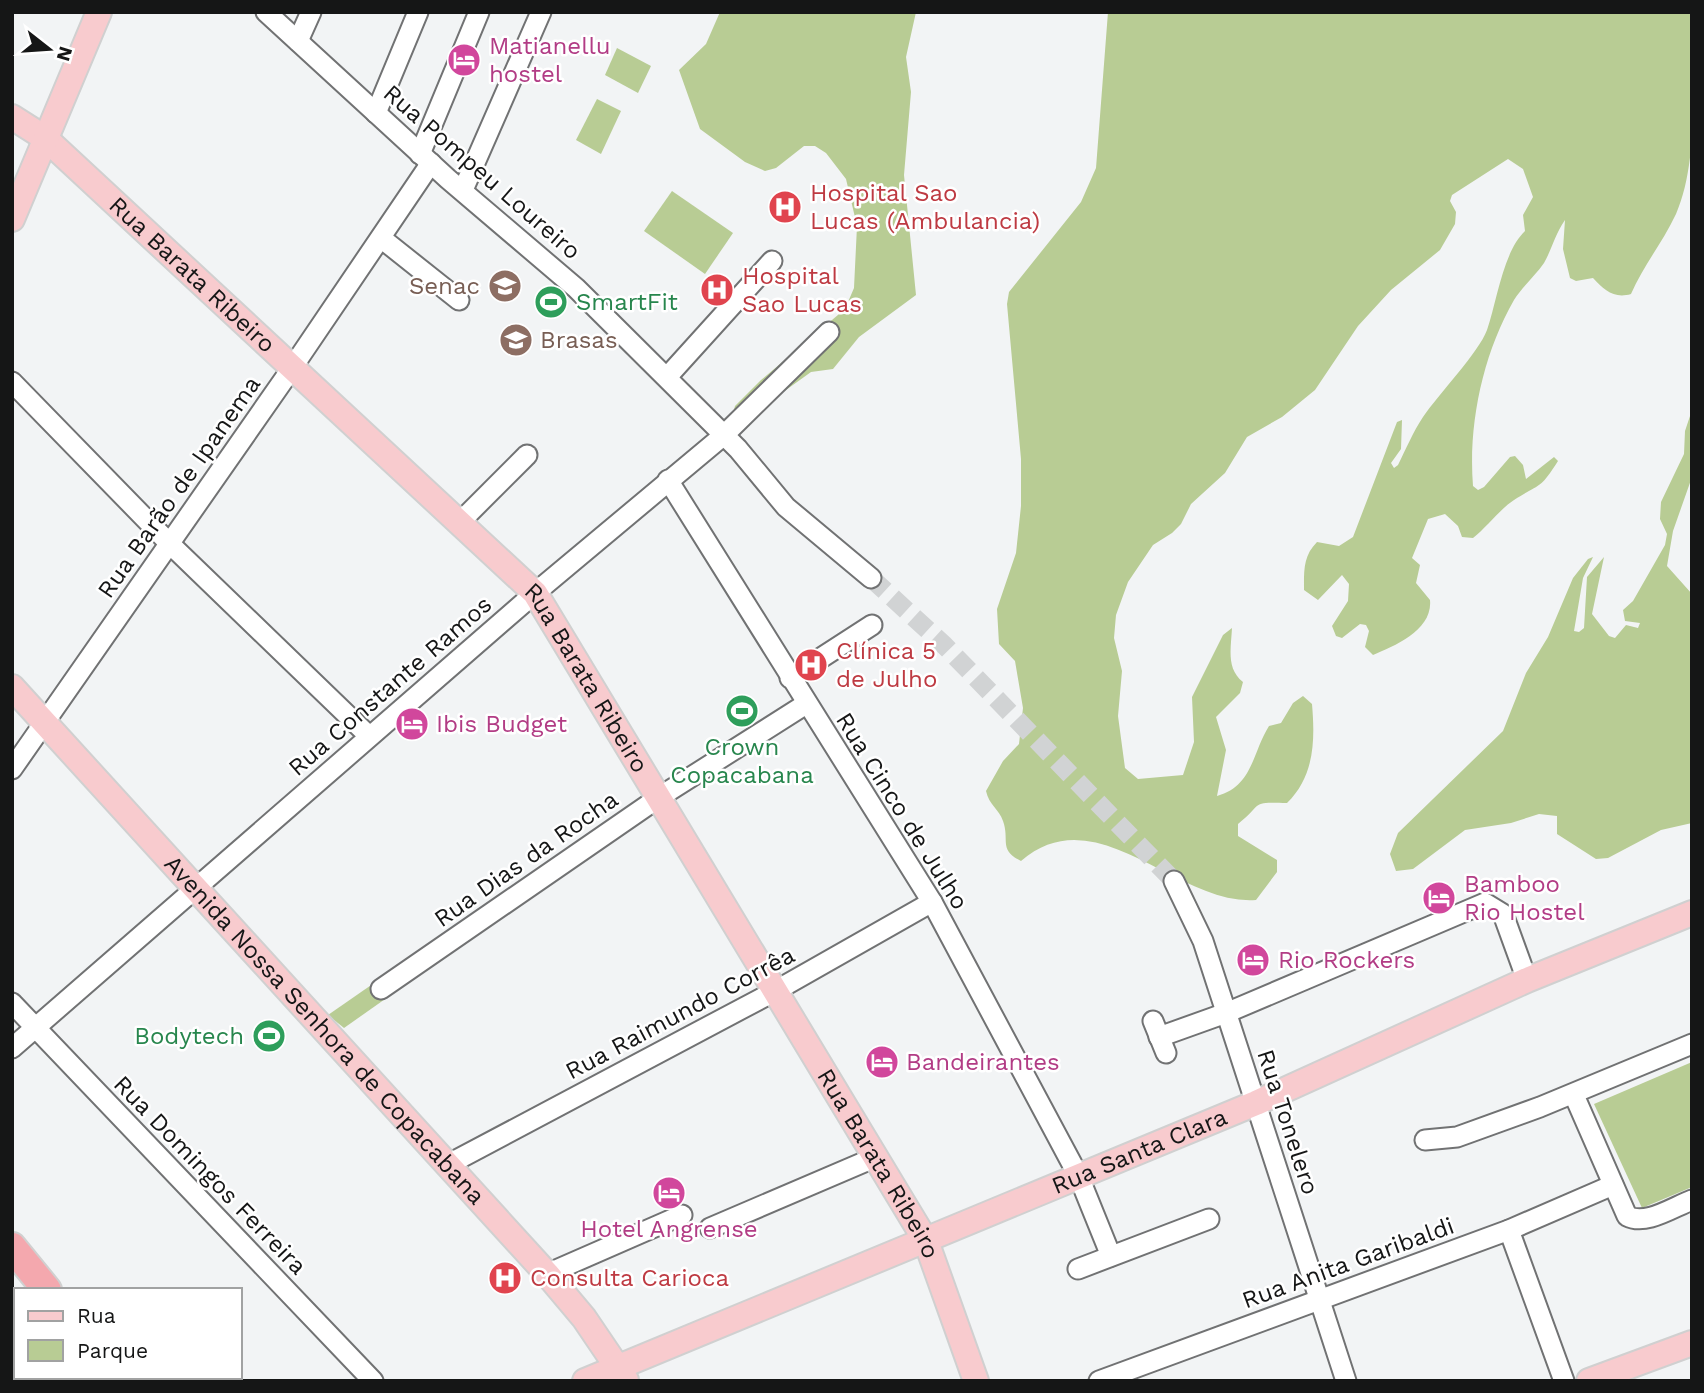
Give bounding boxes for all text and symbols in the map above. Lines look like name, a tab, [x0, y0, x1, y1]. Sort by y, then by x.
north arrow	[14, 14, 84, 84]
place label: Matianellu hostel	[489, 32, 611, 88]
hotel icon: Matianellu hostel	[445, 41, 483, 79]
text: N	[52, 44, 78, 64]
street label: Rua Pompeu Loureiro	[378, 79, 586, 265]
place label: Hospital Sao Lucas (Ambulancia)	[810, 179, 1040, 235]
hospital icon: Hospital Sao Lucas (Ambulancia)	[766, 188, 804, 226]
street label: Rua Barata Ribeiro	[103, 191, 281, 359]
place label: Hospital Sao Lucas	[742, 262, 862, 318]
school or university icon: Senac	[486, 267, 524, 305]
hospital icon: Hospital Sao Lucas	[698, 271, 736, 309]
place label: Senac	[409, 272, 480, 300]
sports icon: SmartFit	[532, 283, 570, 321]
place label: SmartFit	[576, 288, 678, 316]
school or university icon: Brasas	[497, 321, 535, 359]
place label: Brasas	[540, 326, 618, 354]
street label: Rua Barão de Ipanema	[92, 371, 266, 603]
street label: Rua Barata Ribeiro	[519, 577, 654, 778]
street label: Rua Constante Ramos	[283, 590, 497, 782]
place label: Clínica 5 de Julho	[836, 637, 937, 693]
hospital icon: Clínica 5 de Julho	[792, 646, 830, 684]
sports icon: Crown Copacabana	[723, 692, 761, 730]
hotel icon: Ibis Budget	[393, 705, 431, 743]
street label: Rua Cinco de Julho	[830, 707, 974, 915]
place label: Ibis Budget	[436, 710, 567, 738]
place label: Crown Copacabana	[670, 733, 814, 789]
street label: Rua Dias da Rocha	[429, 785, 623, 933]
street label: Avenida Nossa Senhora de Copacabana	[159, 850, 491, 1210]
place label: Bamboo Rio Hostel	[1464, 870, 1585, 926]
hotel icon: Bamboo Rio Hostel	[1420, 879, 1458, 917]
street label: Rua Raimundo Corrêa	[561, 941, 799, 1085]
hotel icon: Rio Rockers	[1234, 941, 1272, 979]
place label: Rio Rockers	[1278, 946, 1415, 974]
sports icon: Bodytech	[250, 1017, 288, 1055]
place label: Bodytech	[134, 1022, 244, 1050]
hotel icon: Bandeirantes	[863, 1043, 901, 1081]
street label: Rua Tonelero	[1251, 1046, 1325, 1198]
place label: Bandeirantes	[906, 1048, 1060, 1076]
street label: Rua Barata Ribeiro	[811, 1064, 945, 1262]
street label: Rua Domingos Ferreira	[108, 1070, 312, 1280]
street label: Rua Santa Clara	[1048, 1103, 1231, 1200]
hotel icon: Hotel Angrense	[650, 1174, 688, 1212]
street label: Rua Anita Garibaldi	[1238, 1212, 1458, 1314]
place label: Hotel Angrense	[580, 1215, 758, 1243]
hospital icon: Consulta Carioca	[486, 1259, 524, 1297]
place label: Consulta Carioca	[530, 1264, 729, 1292]
legend	[14, 1288, 242, 1379]
text: Rua	[77, 1303, 116, 1328]
text: Parque	[77, 1338, 148, 1363]

